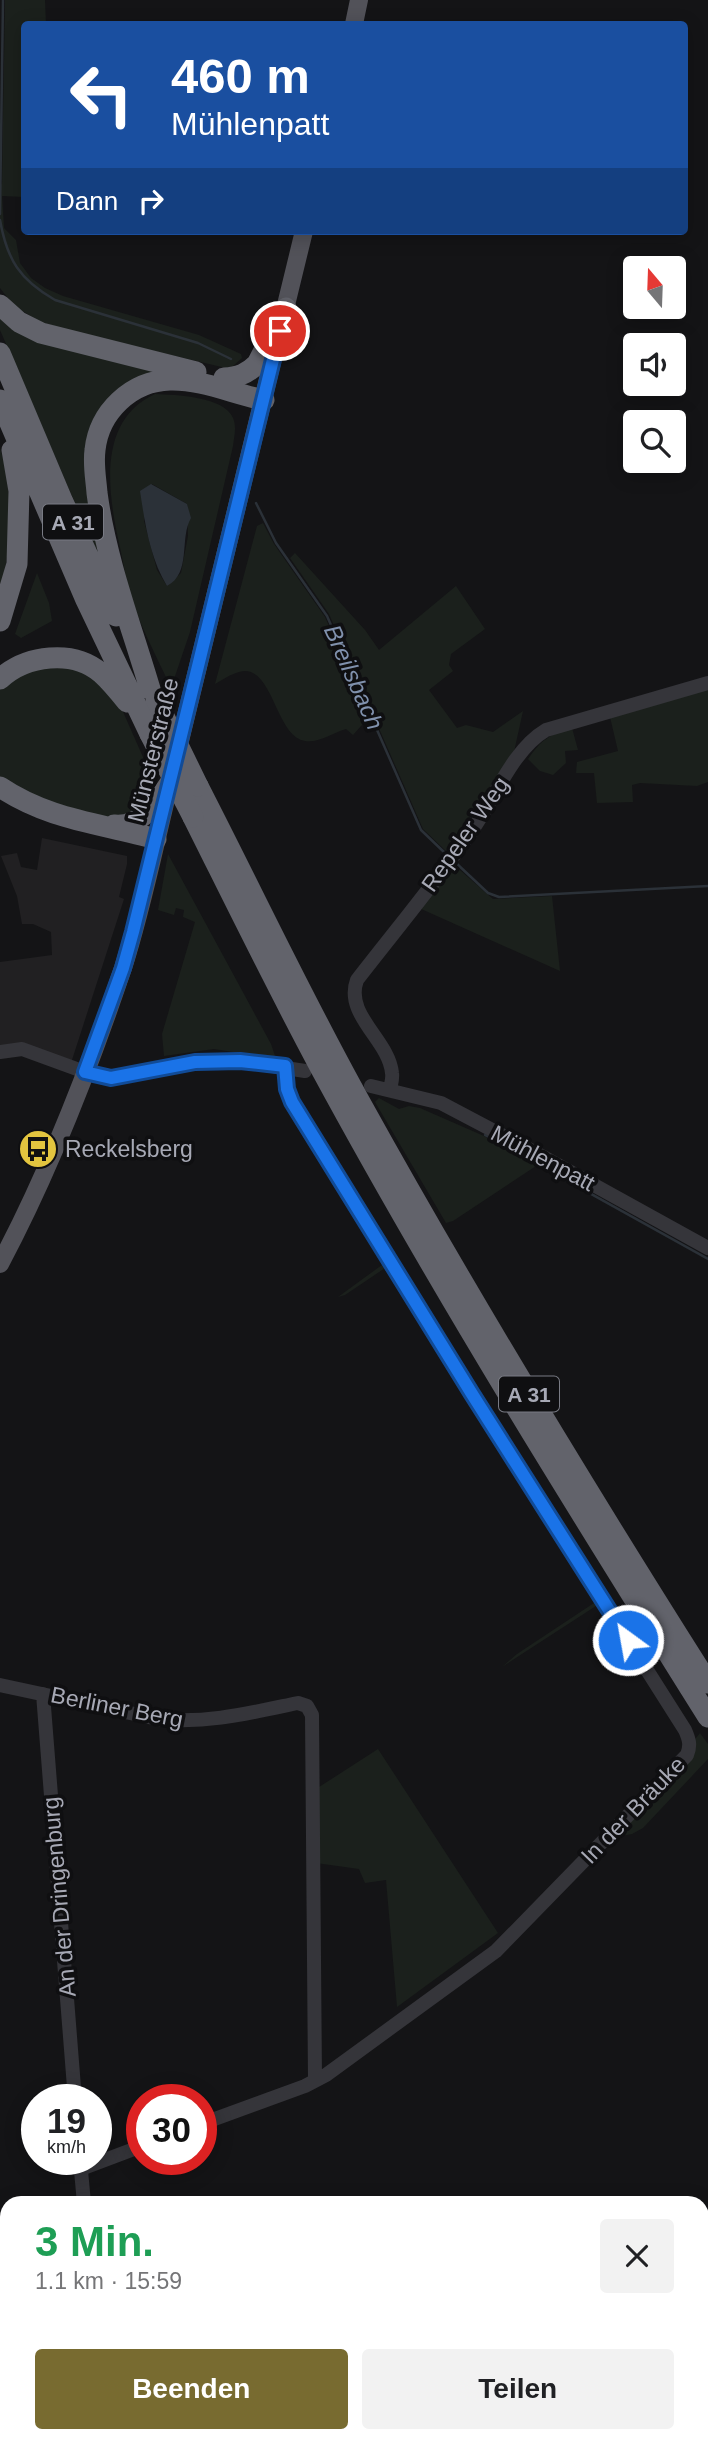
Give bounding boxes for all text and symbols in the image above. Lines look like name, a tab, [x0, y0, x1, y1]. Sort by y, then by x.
icon: left	[56, 49, 147, 140]
text: 460 m	[171, 49, 310, 103]
text: Mühlenpatt	[171, 106, 329, 142]
icon: right	[132, 182, 170, 220]
text: Dann	[56, 186, 118, 216]
north arrow	[623, 256, 686, 318]
map controls	[623, 256, 686, 473]
pin	[250, 301, 310, 361]
icon: arrive	[261, 312, 299, 350]
button: sound	[623, 333, 686, 396]
button: search	[623, 410, 686, 473]
road number: A 31	[43, 504, 103, 540]
water label: Breilsbach	[319, 620, 389, 734]
street label: Münsterstraße	[122, 675, 184, 825]
street label: Repeler Weg	[416, 772, 514, 896]
street label: Mühlenpatt	[487, 1120, 600, 1196]
bus stop icon: Reckelsberg	[17, 1128, 59, 1170]
place label: Reckelsberg	[65, 1136, 193, 1162]
road number: A 31	[499, 1376, 559, 1412]
position arrow	[591, 1603, 665, 1677]
street label: Berliner Berg	[49, 1681, 185, 1733]
street label: In der Bräuke	[576, 1751, 690, 1869]
street label: An der Dringenburg	[37, 1796, 81, 1998]
speed limit sign: 30	[126, 2084, 217, 2175]
text: 19	[47, 2101, 86, 2140]
text: km/h	[47, 2137, 86, 2157]
text: 3 Min.	[35, 2218, 154, 2265]
button: close	[600, 2219, 674, 2293]
text: 1.1 km · 15:59	[35, 2268, 182, 2294]
button: Beenden	[35, 2349, 348, 2429]
button: Teilen	[362, 2349, 674, 2429]

